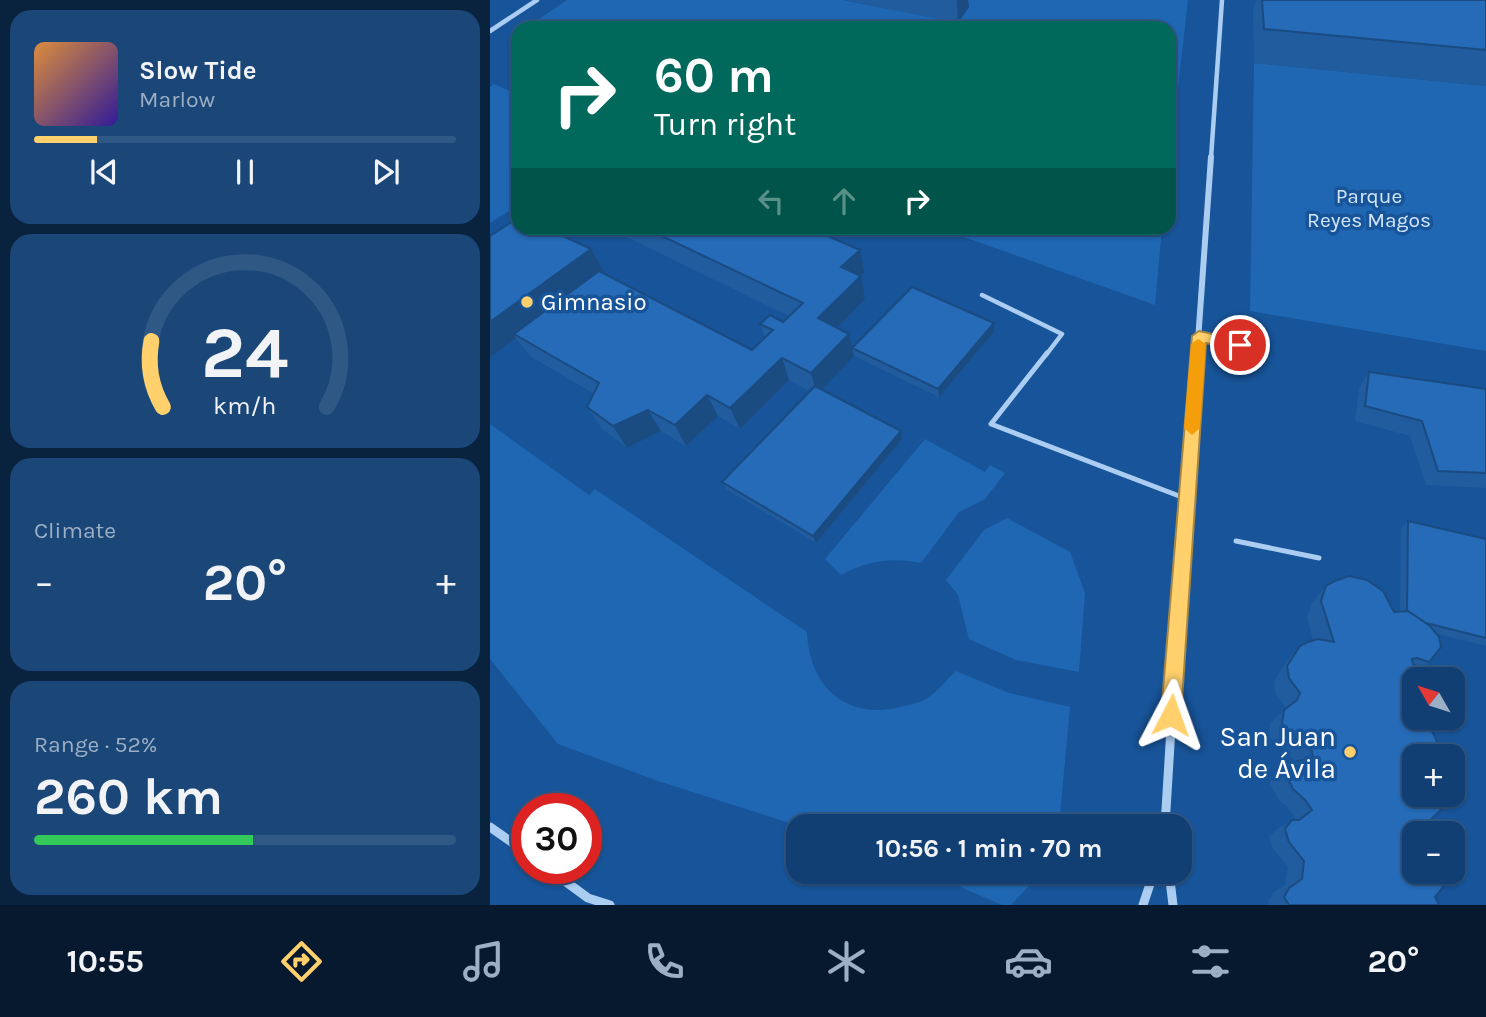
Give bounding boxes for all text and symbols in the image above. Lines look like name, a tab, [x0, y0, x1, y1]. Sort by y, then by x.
text: 60 m	[654, 47, 774, 104]
icon: right	[539, 49, 630, 140]
text: Slow Tide	[139, 55, 257, 86]
text: Marlow	[139, 86, 215, 113]
text: Turn right	[654, 106, 796, 143]
icon: previous	[85, 153, 123, 191]
icon: pause	[226, 153, 264, 191]
icon: next	[367, 153, 405, 191]
icon: left	[752, 182, 790, 220]
icon: ahead	[825, 182, 863, 220]
icon: right	[898, 182, 936, 220]
park label: Parque Reyes Magos	[1307, 184, 1431, 232]
place label: Gimnasio	[541, 288, 647, 316]
marker: Gimnasio	[519, 294, 535, 310]
text: 24	[201, 310, 289, 395]
pin	[1210, 315, 1270, 375]
icon: arrive	[1221, 326, 1259, 364]
text: km/h	[213, 390, 277, 419]
text: Climate	[34, 517, 116, 544]
text: 20°	[203, 552, 287, 613]
text: −	[34, 560, 54, 605]
text: +	[436, 560, 456, 605]
north arrow	[1402, 667, 1465, 730]
map controls	[1402, 667, 1465, 884]
position arrow	[1134, 678, 1208, 752]
place label: San Juan de Ávila	[1220, 720, 1336, 785]
text: Range · 52%	[34, 731, 157, 758]
marker: San Juan de Ávila	[1342, 744, 1358, 760]
button: +	[1402, 744, 1465, 807]
text: 260 km	[34, 766, 223, 827]
speed limit sign: 30	[511, 793, 602, 884]
button: −	[1402, 821, 1465, 884]
text: 10:56 · 1 min · 70 m	[875, 833, 1103, 864]
icon: directions	[277, 937, 326, 986]
icon: music	[459, 937, 508, 986]
icon: phone	[640, 937, 689, 986]
icon: climate	[822, 937, 871, 986]
icon: car	[1004, 937, 1053, 986]
icon: filters	[1186, 937, 1235, 986]
text: 10:55	[66, 943, 144, 980]
text: 20°	[1368, 943, 1420, 980]

